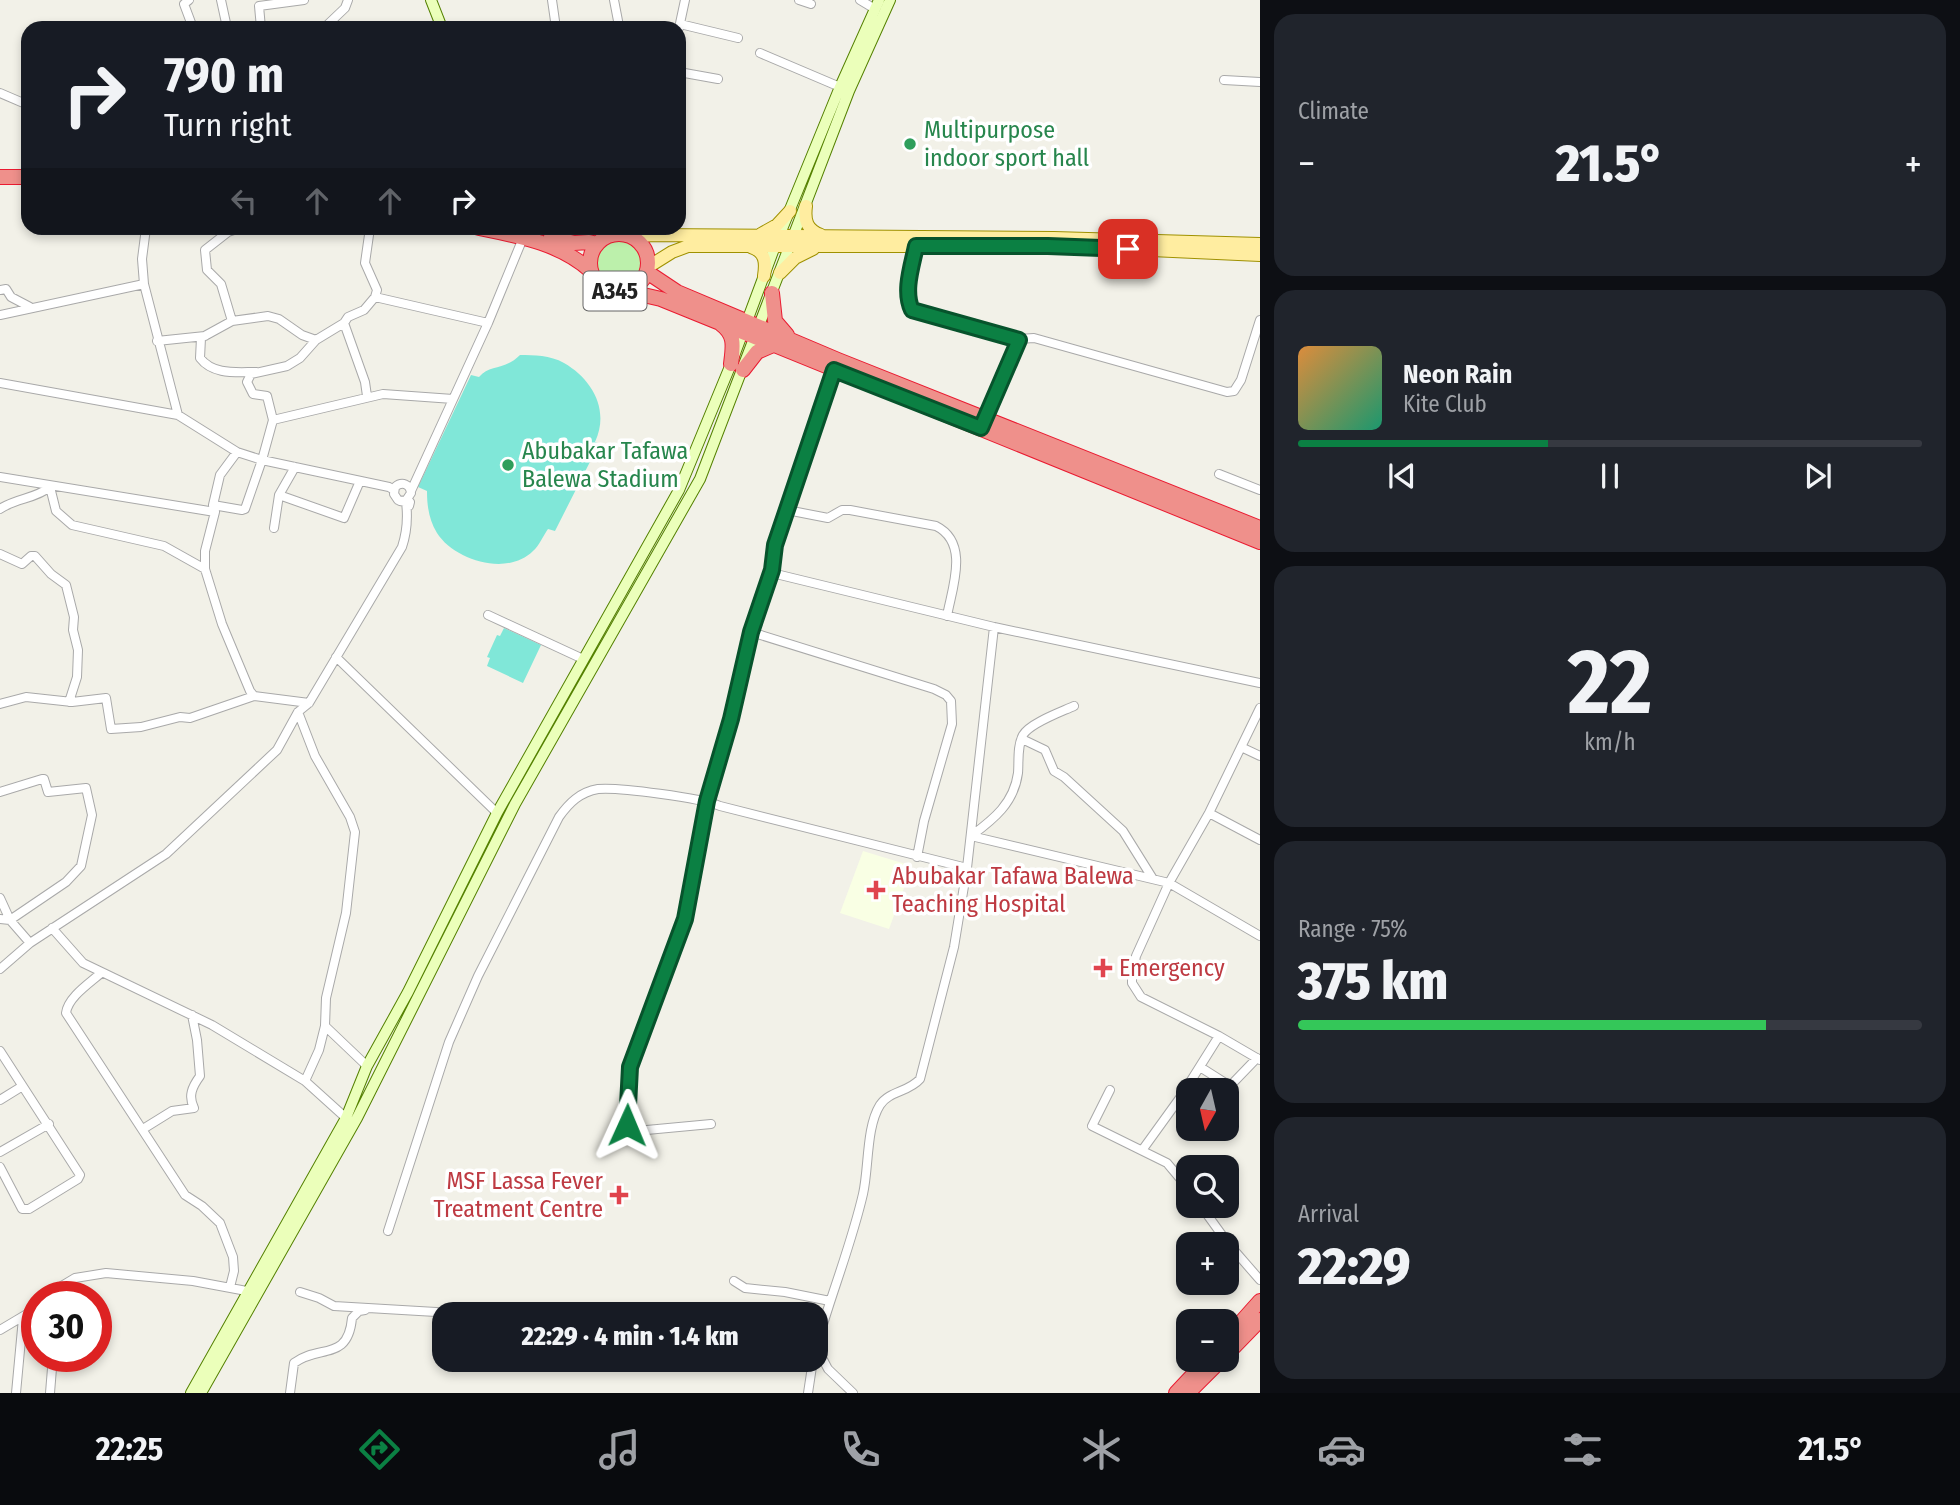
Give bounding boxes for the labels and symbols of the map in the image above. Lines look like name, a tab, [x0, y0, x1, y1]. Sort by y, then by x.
place label: Multipurpose indoor sport hall	[924, 116, 1089, 172]
marker: Multipurpose indoor sport hall	[902, 136, 918, 152]
pin	[1098, 219, 1158, 279]
road number: A345	[584, 272, 646, 310]
place label: Abubakar Tafawa Balewa Stadium	[522, 437, 688, 493]
marker: Abubakar Tafawa Balewa Stadium	[500, 457, 516, 473]
place label: Abubakar Tafawa Balewa Teaching Hospital	[892, 862, 1134, 918]
marker: Abubakar Tafawa Balewa Teaching Hospital	[866, 880, 886, 900]
place label: Emergency	[1119, 954, 1225, 982]
marker: Emergency	[1093, 958, 1113, 978]
north arrow	[1176, 1078, 1239, 1141]
position arrow	[590, 1088, 664, 1162]
place label: MSF Lassa Fever Treatment Centre	[434, 1167, 604, 1223]
marker: MSF Lassa Fever Treatment Centre	[609, 1185, 629, 1205]
speed limit sign: 30	[21, 1281, 112, 1372]

